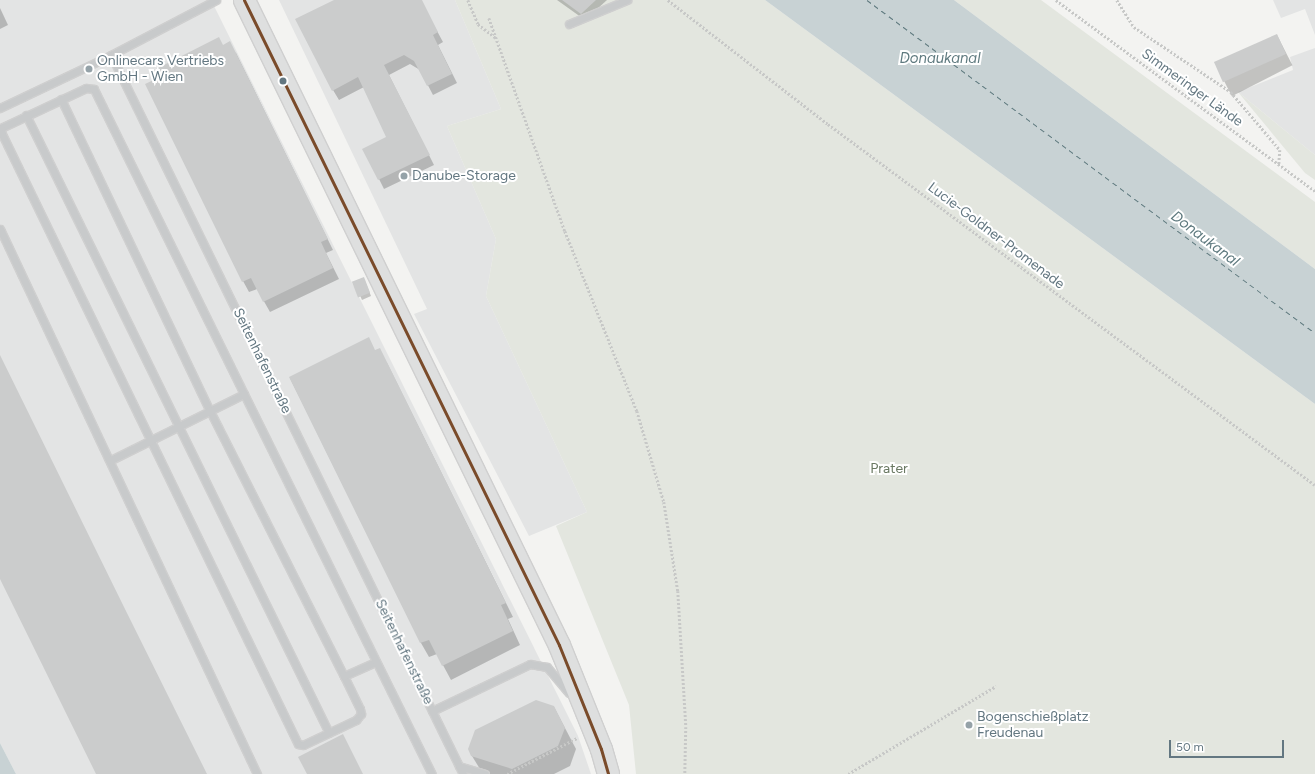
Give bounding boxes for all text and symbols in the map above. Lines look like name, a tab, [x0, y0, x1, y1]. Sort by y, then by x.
street label: Simmeringer Lände	[1138, 46, 1246, 130]
water label: Donaukanal	[899, 50, 981, 68]
place label: Onlinecars Vertriebs GmbH - Wien	[97, 53, 224, 86]
marker: Onlinecars Vertriebs GmbH - Wien	[84, 64, 94, 74]
unlabelled marker	[278, 76, 288, 86]
place label: Danube-Storage	[412, 168, 516, 184]
marker: Danube-Storage	[399, 171, 409, 181]
street label: Lucie-Goldner-Promenade	[924, 179, 1068, 293]
water label: Donaukanal	[1167, 207, 1243, 271]
street label: Seitenhafenstraße	[229, 306, 295, 416]
park label: Prater	[870, 461, 908, 477]
street label: Seitenhafenstraße	[371, 597, 437, 707]
place label: Bogenschießplatz Freudenau	[977, 709, 1089, 742]
marker: Bogenschießplatz Freudenau	[964, 720, 974, 730]
scale bar	[1171, 732, 1286, 758]
text: 50 m	[1176, 740, 1204, 754]

